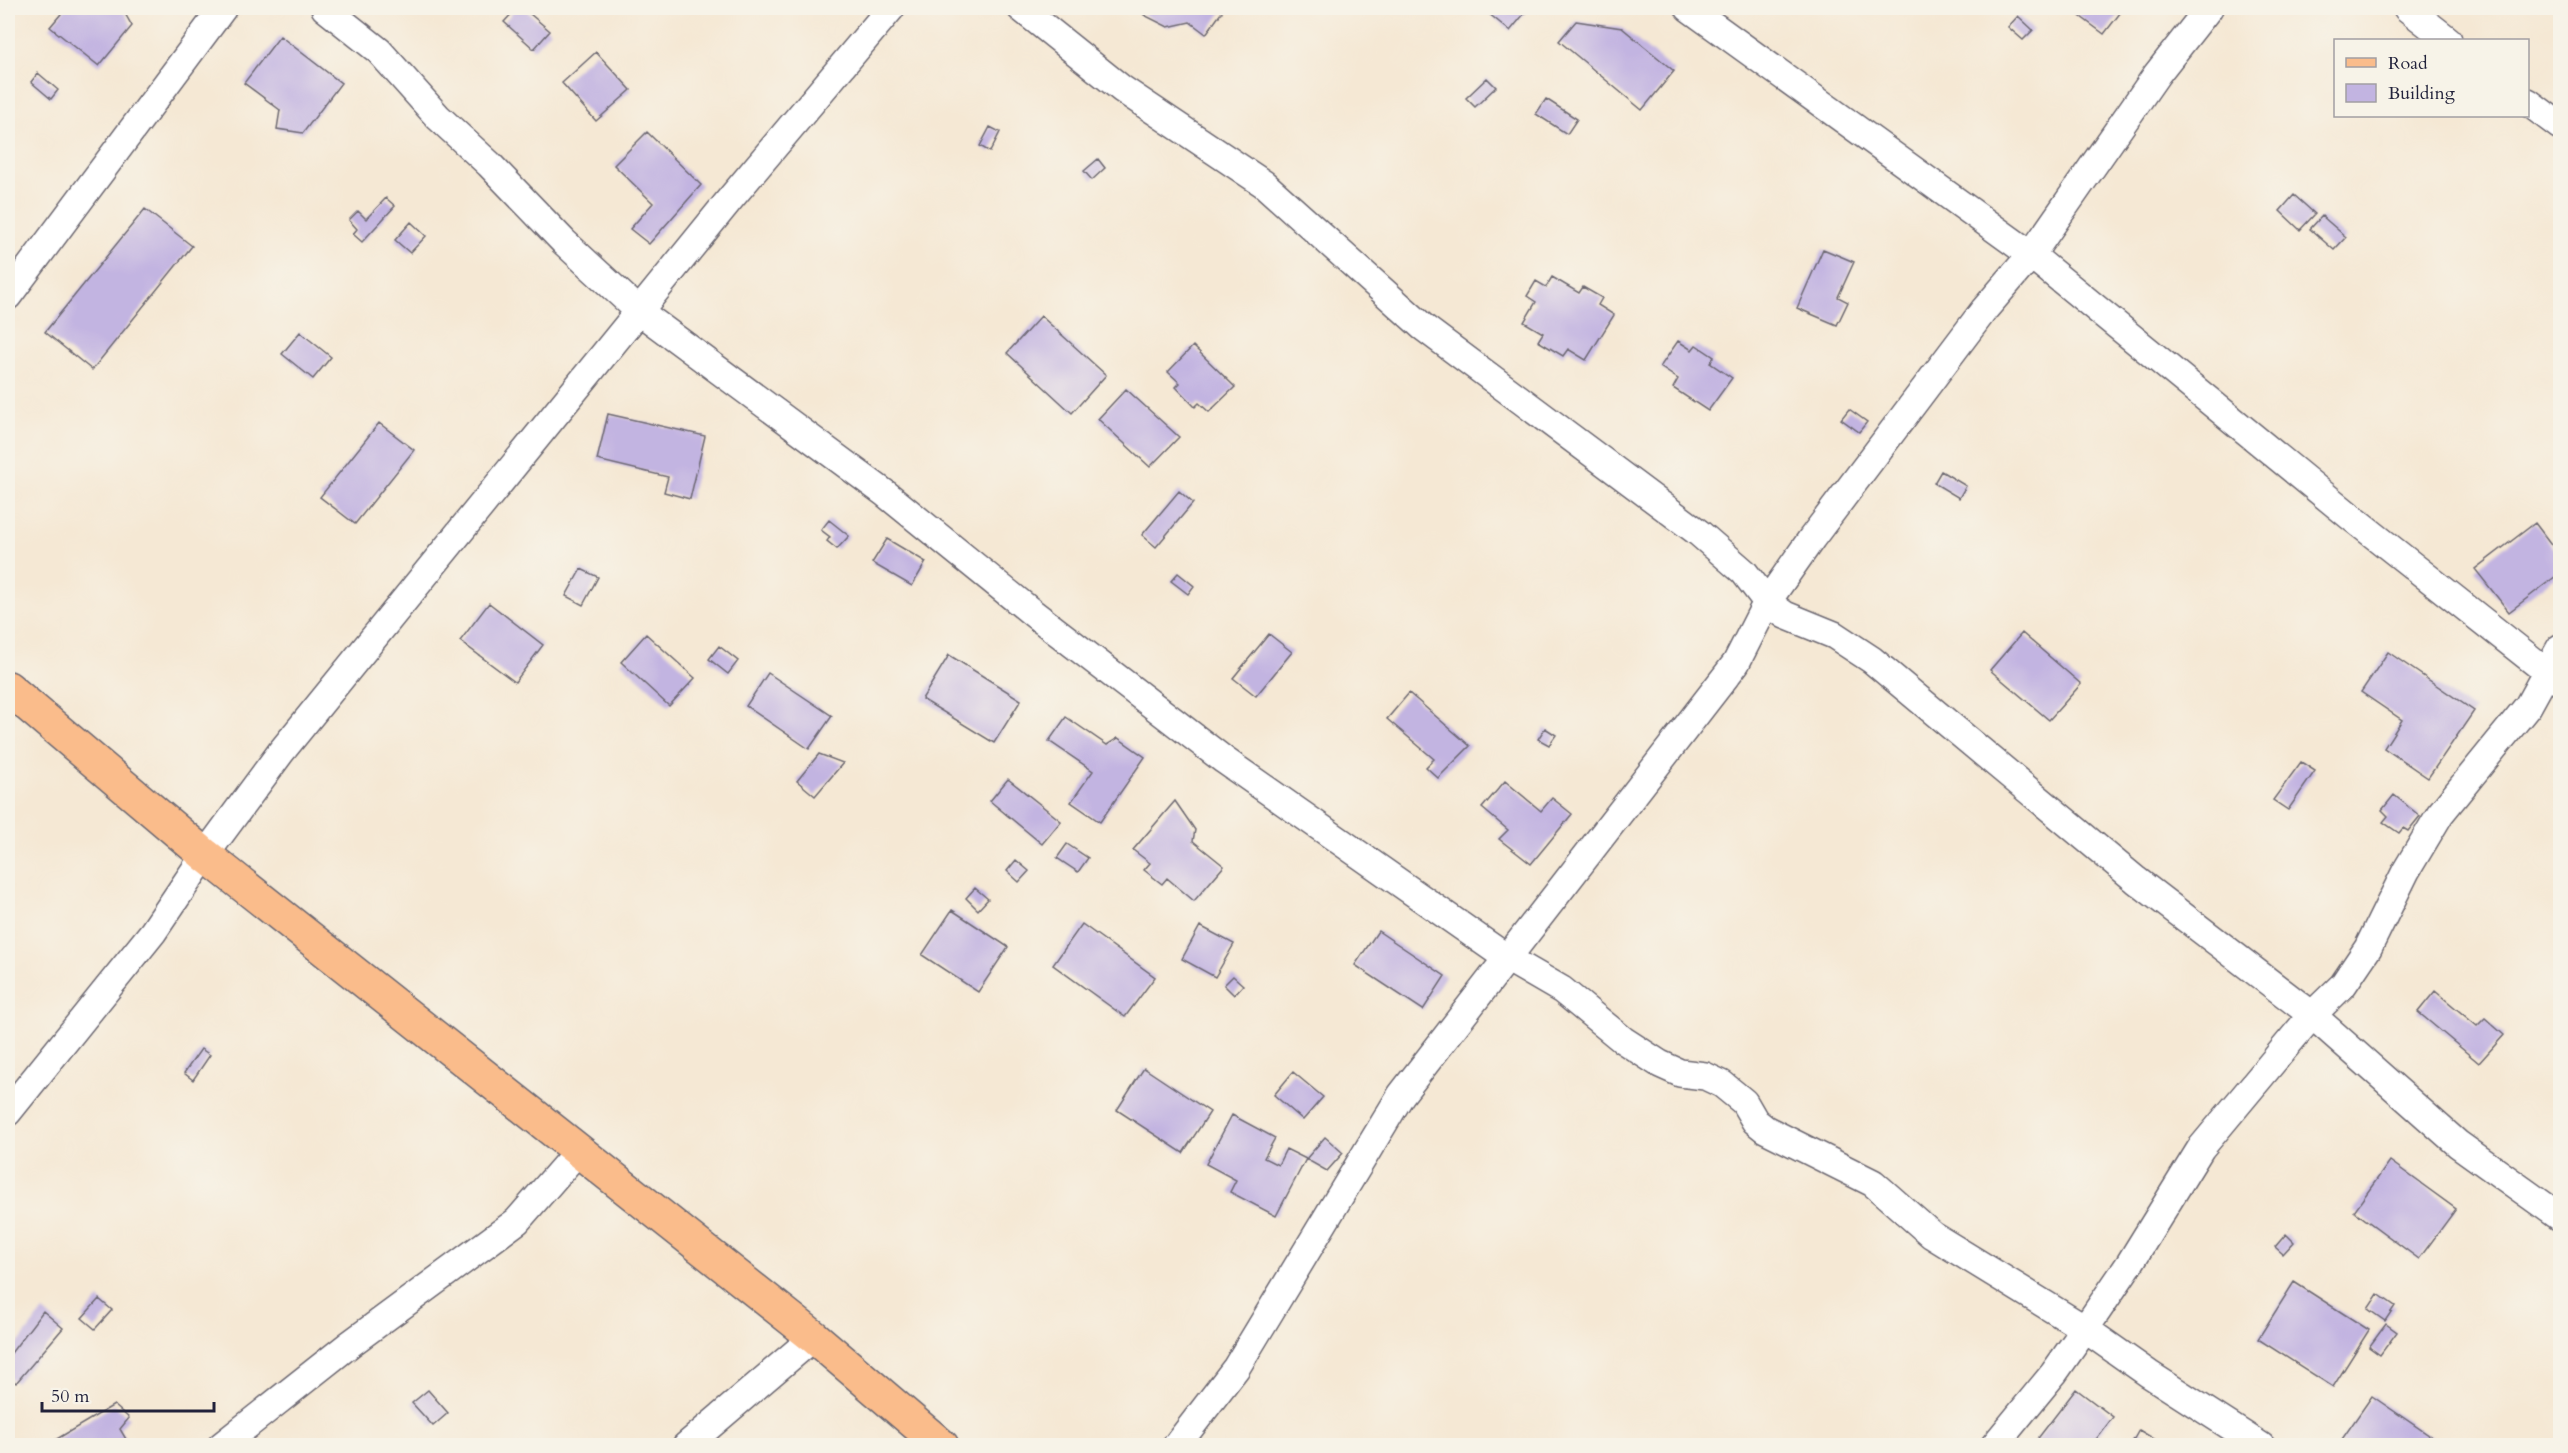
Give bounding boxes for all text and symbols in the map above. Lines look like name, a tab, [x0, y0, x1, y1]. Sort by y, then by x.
legend	[2334, 39, 2529, 117]
text: Road	[2388, 51, 2428, 76]
text: Building	[2388, 81, 2456, 106]
scale bar	[42, 1375, 214, 1413]
text: 50 m	[51, 1384, 90, 1409]

